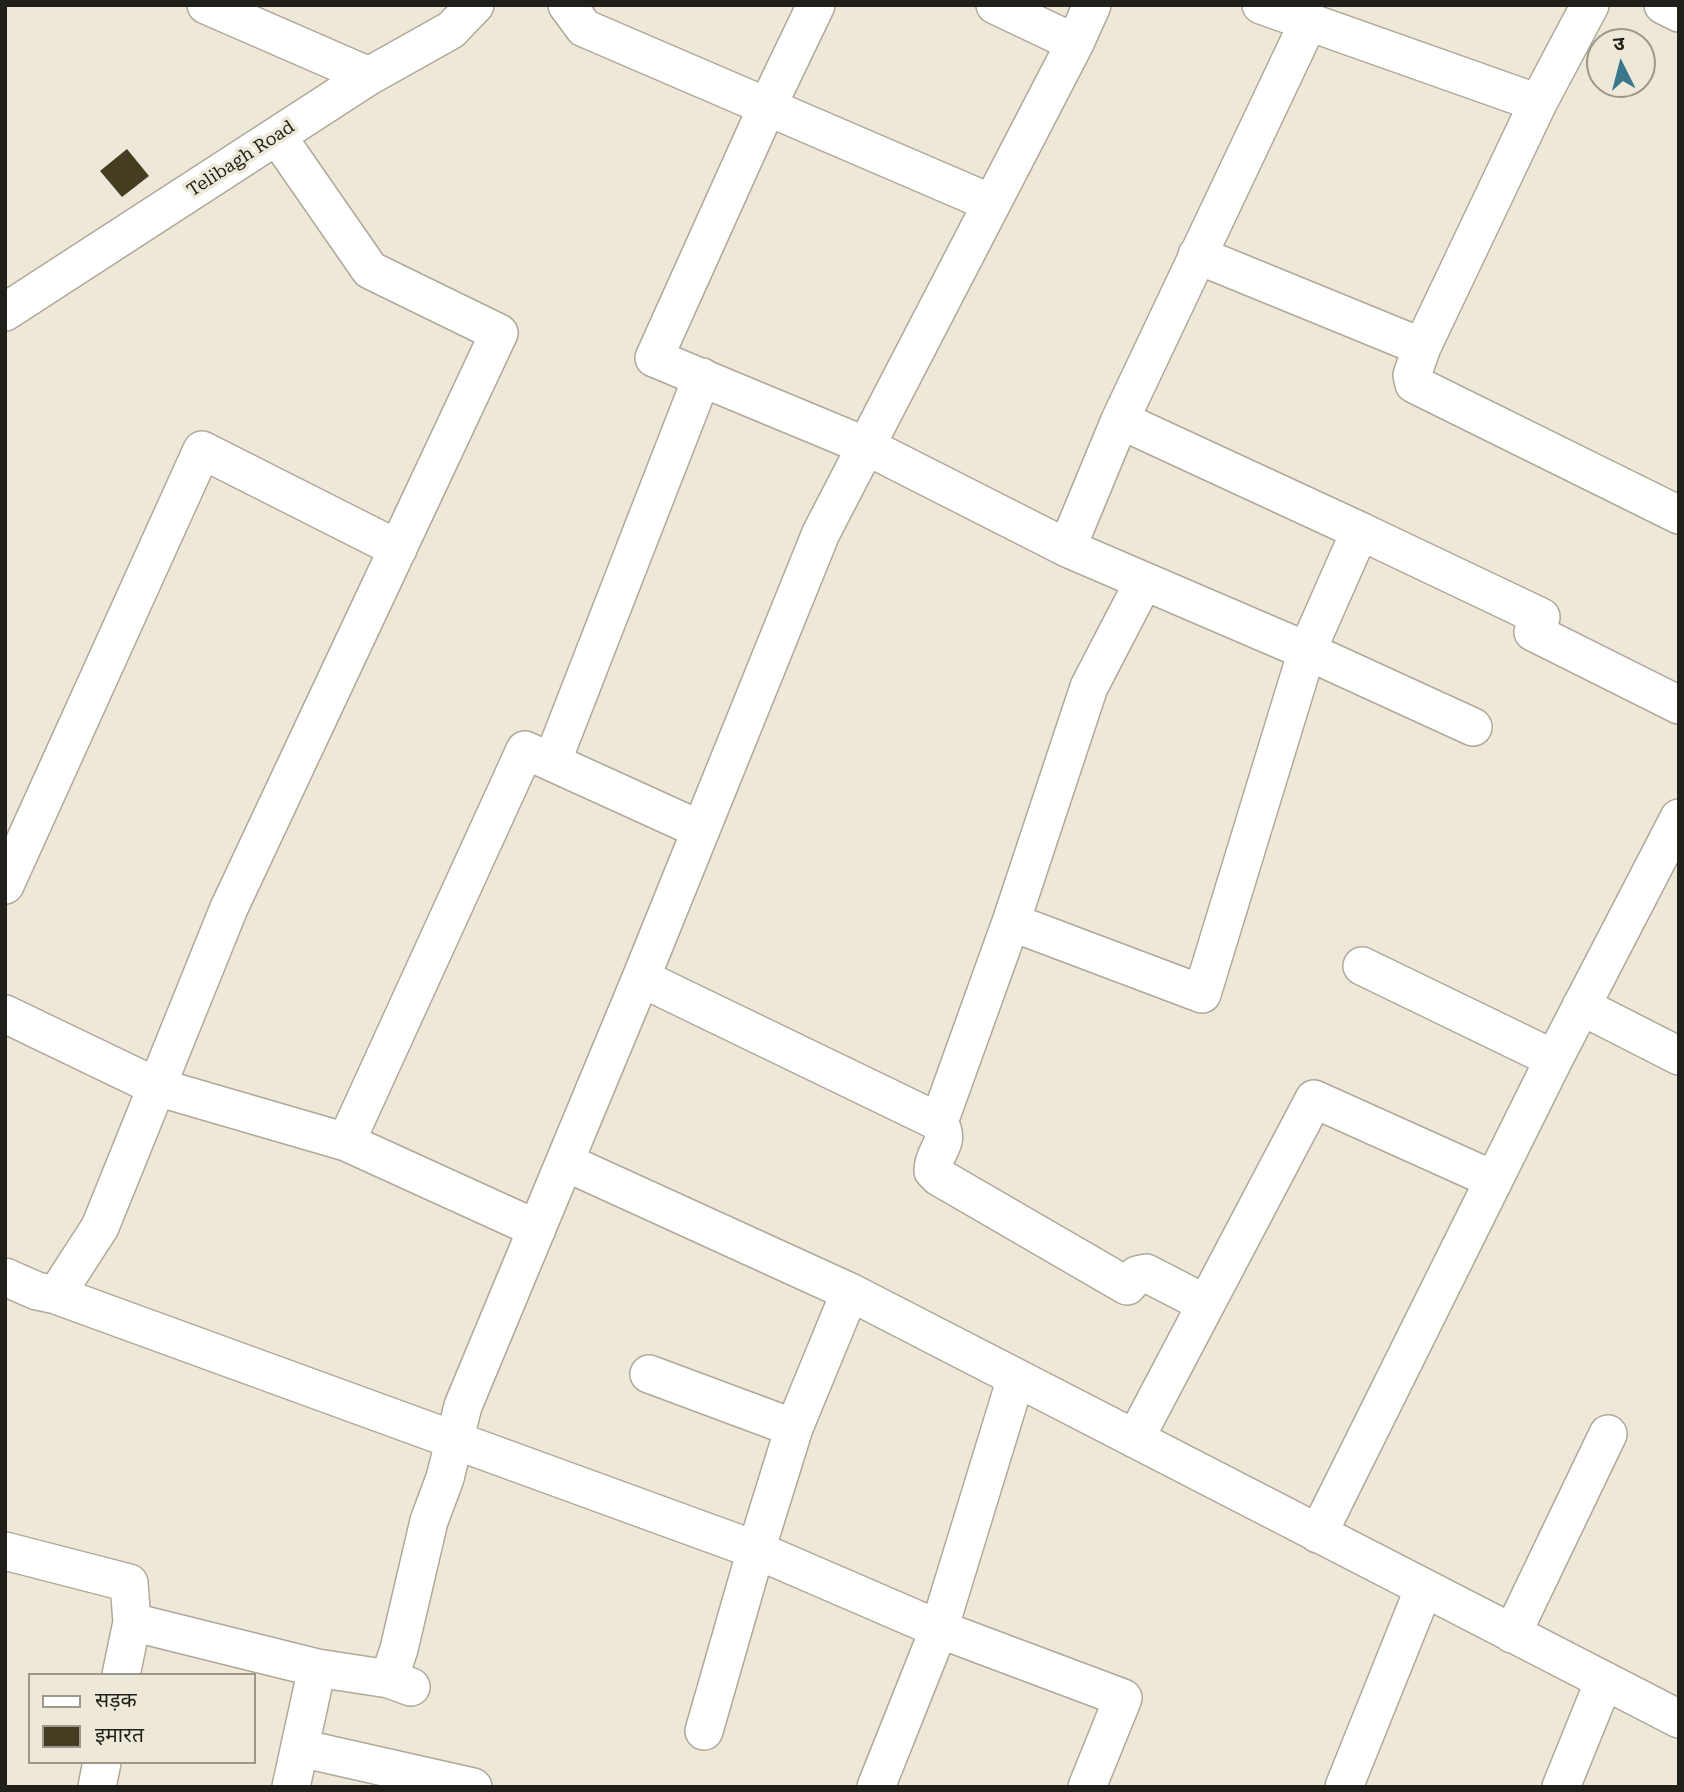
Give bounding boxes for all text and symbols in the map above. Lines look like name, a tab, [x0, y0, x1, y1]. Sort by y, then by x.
north arrow	[1586, 28, 1656, 98]
text: उ	[1612, 32, 1626, 56]
street label: Telibagh Road	[183, 116, 299, 202]
legend	[28, 1673, 256, 1764]
text: सड़क	[95, 1688, 137, 1712]
text: इमारत	[95, 1723, 144, 1747]

